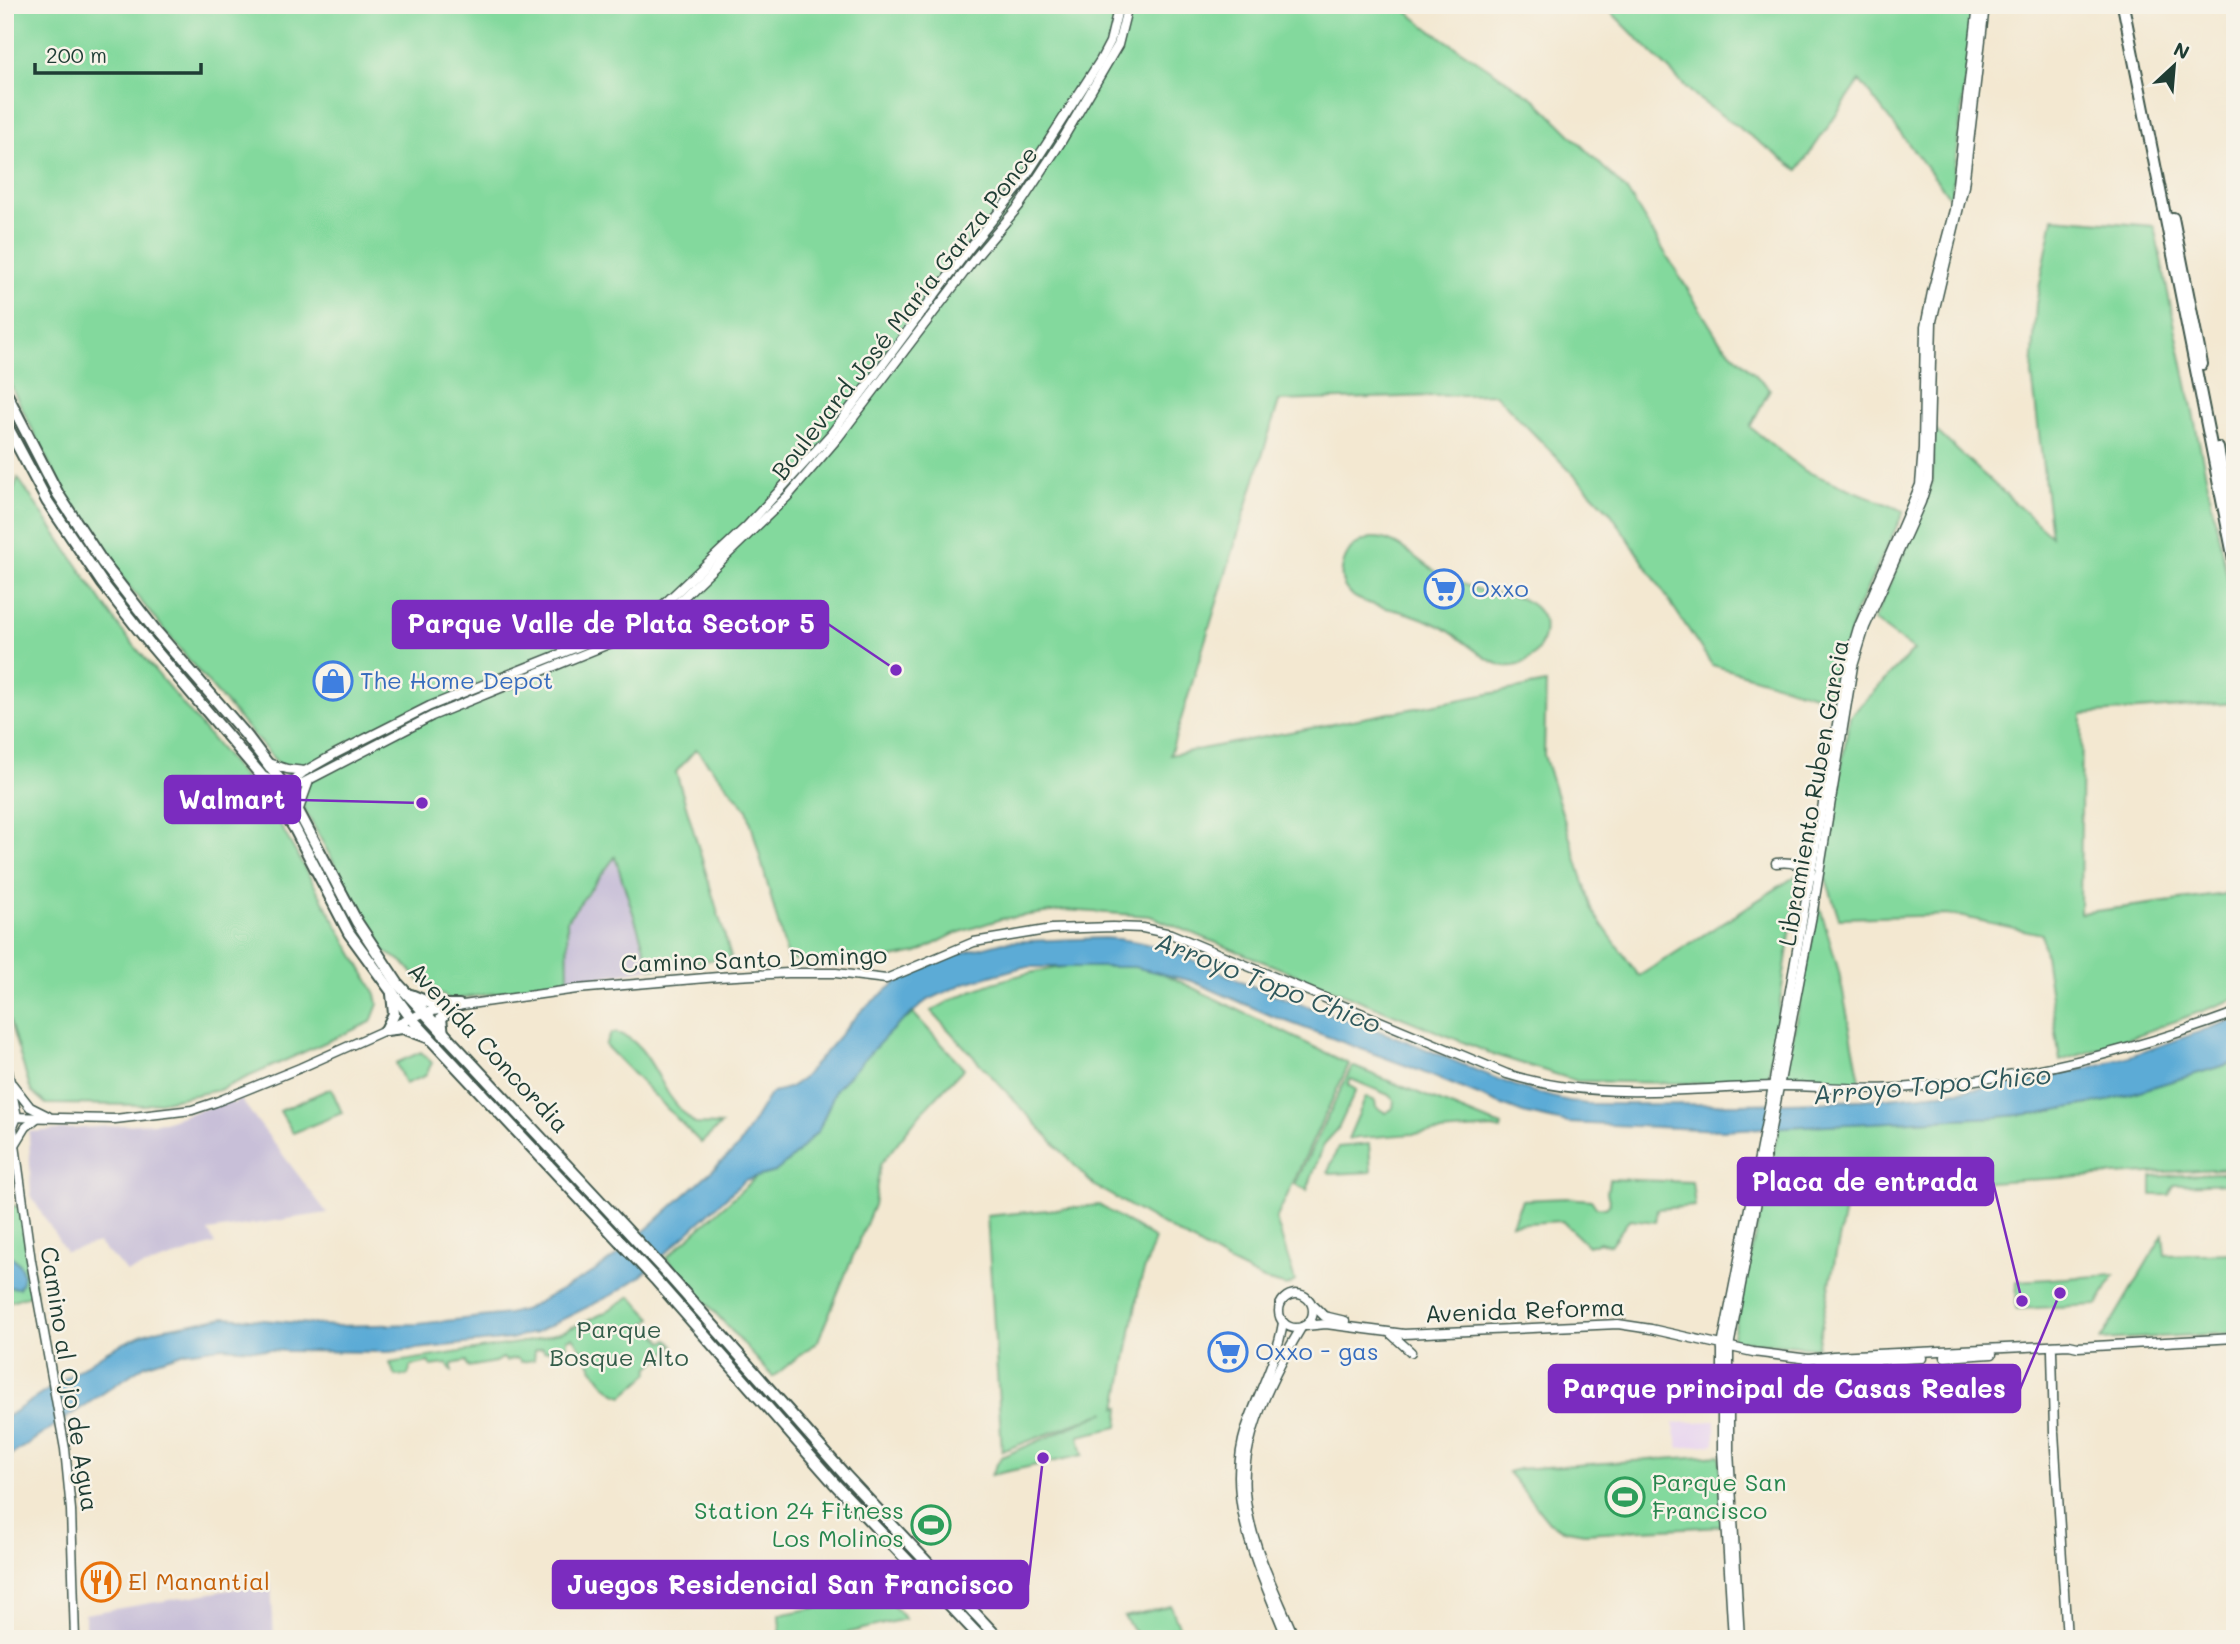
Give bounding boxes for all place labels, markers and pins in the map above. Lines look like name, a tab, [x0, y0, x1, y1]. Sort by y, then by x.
supermarket icon: Oxxo	[1423, 568, 1465, 610]
place label: Oxxo	[1471, 572, 1529, 603]
callout: Parque Valle de Plata Sector 5	[393, 601, 828, 648]
shop icon: The Home Depot	[312, 660, 354, 702]
place label: The Home Depot	[360, 664, 553, 695]
callout: Walmart	[165, 776, 300, 823]
callout: Placa de entrada	[1738, 1158, 1993, 1205]
supermarket icon: Oxxo - gas	[1207, 1331, 1249, 1373]
place label: Oxxo - gas	[1255, 1335, 1379, 1366]
callout: Parque principal de Casas Reales	[1549, 1365, 2020, 1412]
place label: Parque San Francisco	[1652, 1466, 1786, 1525]
sports icon: Parque San Francisco	[1604, 1476, 1646, 1518]
place label: Station 24 Fitness Los Molinos	[694, 1494, 904, 1553]
sports icon: Station 24 Fitness Los Molinos	[910, 1504, 952, 1546]
restaurant icon: El Manantial	[80, 1561, 122, 1603]
callout: Juegos Residencial San Francisco	[553, 1561, 1028, 1608]
place label: El Manantial	[128, 1565, 270, 1596]

